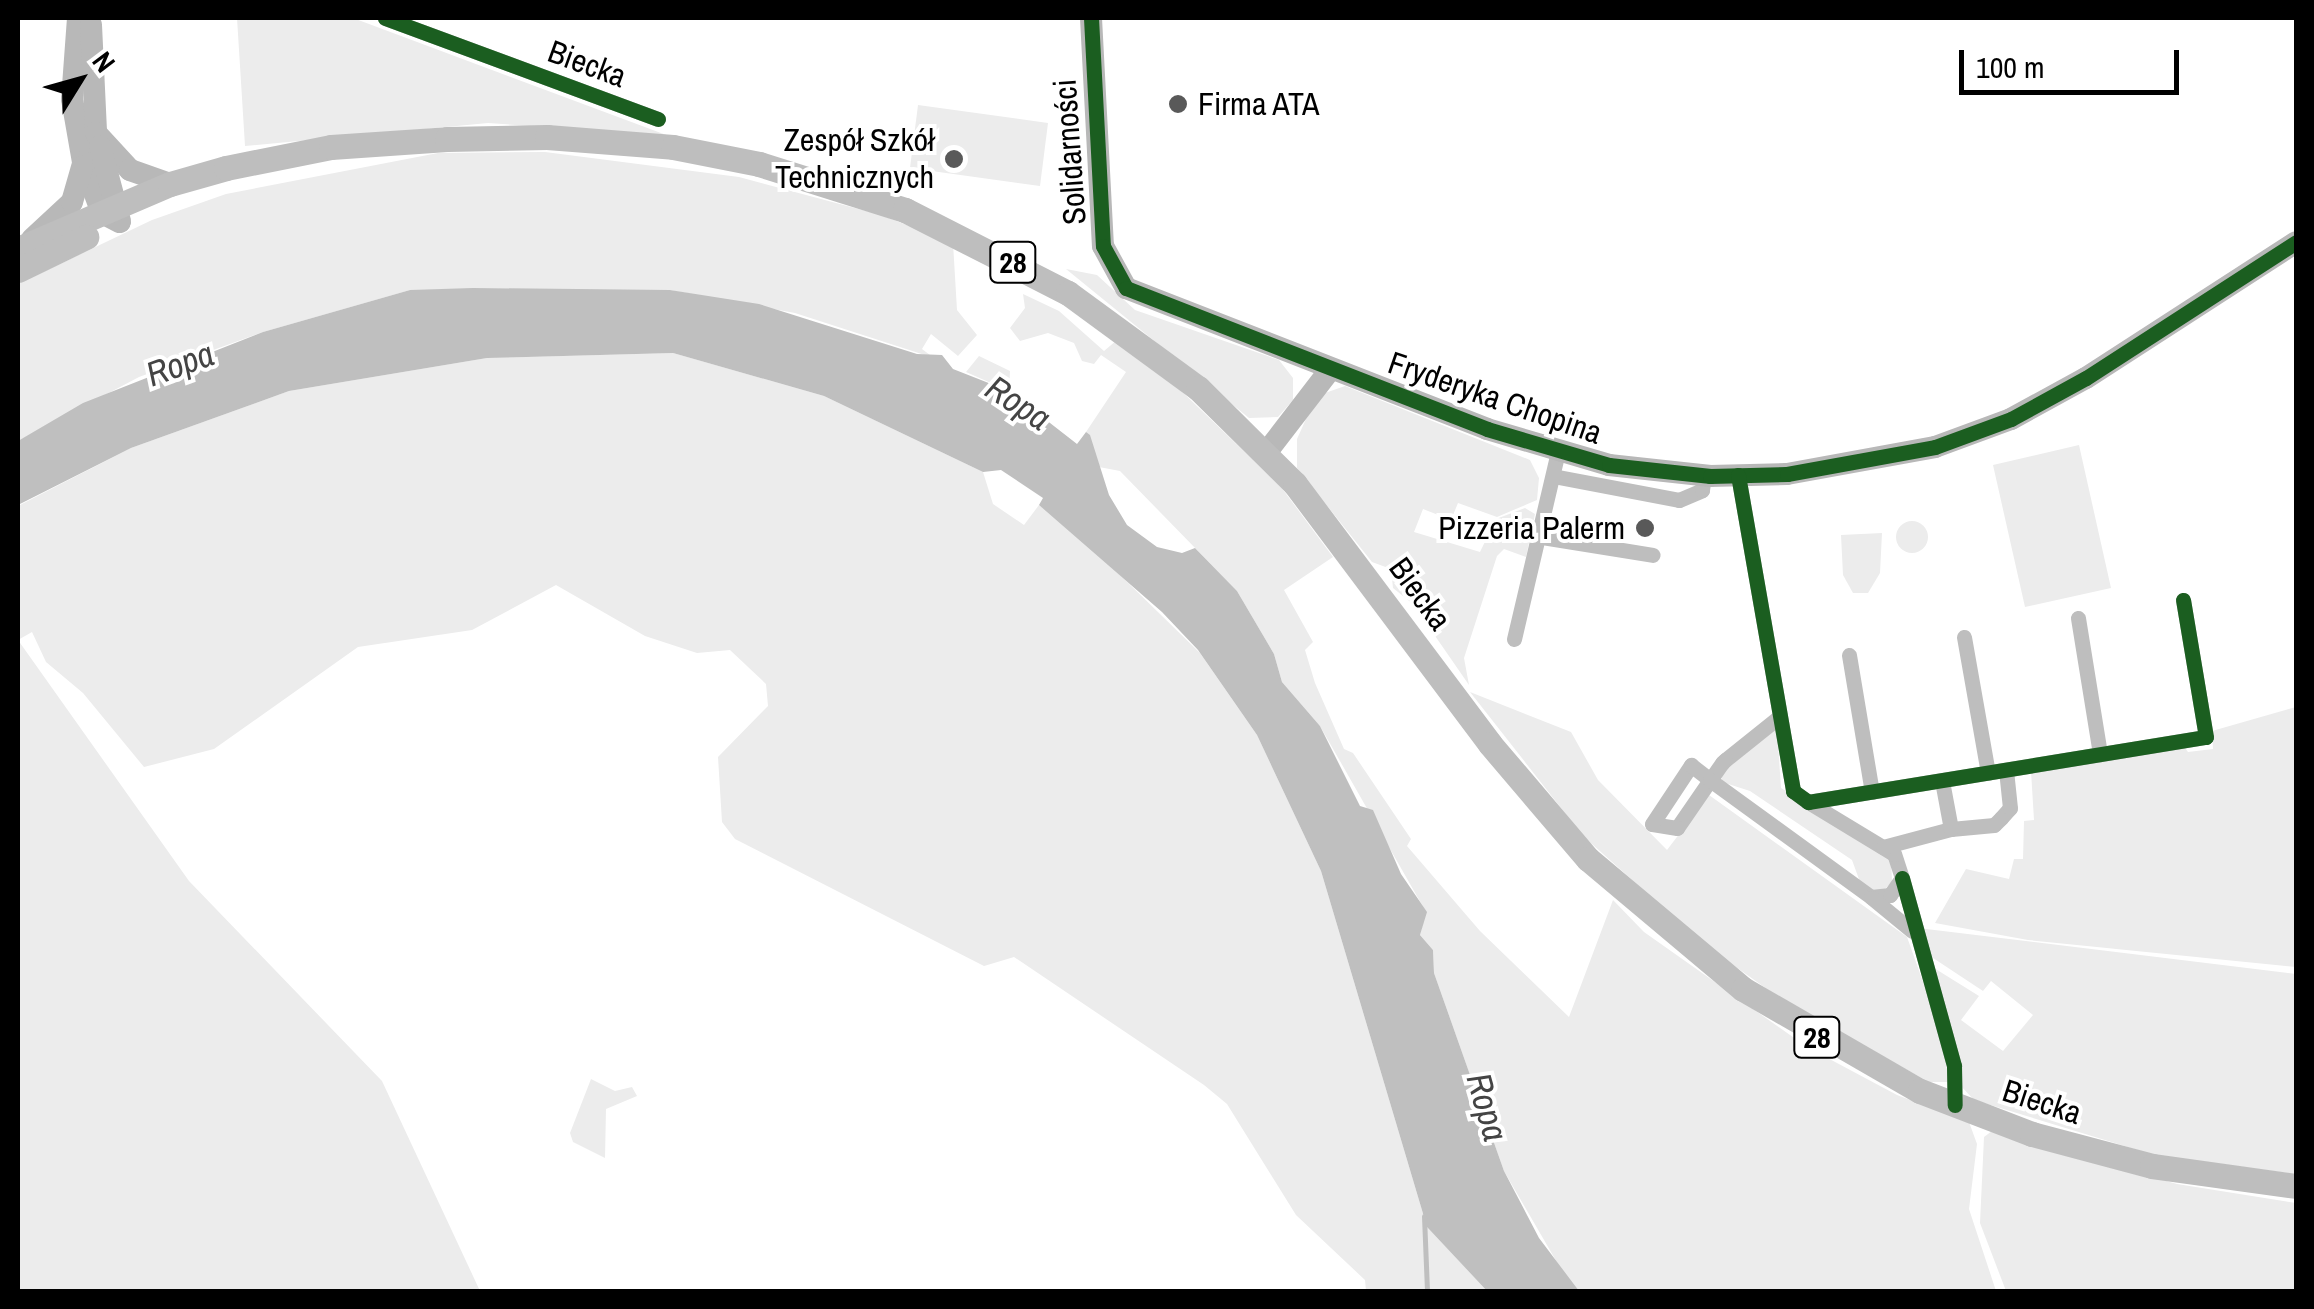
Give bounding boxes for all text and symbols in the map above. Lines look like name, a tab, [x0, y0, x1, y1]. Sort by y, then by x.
north arrow	[30, 30, 130, 130]
scale bar	[1964, 30, 2184, 92]
street label: Biecka	[543, 32, 631, 96]
text: N	[84, 44, 124, 80]
text: 100 m	[1976, 47, 2044, 87]
street label: Solidarności	[1046, 78, 1094, 226]
place label: Firma ATA	[1198, 85, 1321, 123]
marker: Firma ATA	[1167, 93, 1189, 115]
place label: Zespół Szkół Technicznych	[775, 122, 934, 197]
marker: Zespół Szkół Technicznych	[943, 148, 965, 170]
road number: 28	[988, 237, 1038, 287]
water label: Ropa	[141, 333, 219, 395]
street label: Fryderyka Chopina	[1383, 344, 1607, 452]
water label: Ropa	[978, 367, 1058, 439]
place label: Pizzeria Palerm	[1438, 509, 1625, 547]
marker: Pizzeria Palerm	[1634, 517, 1656, 539]
street label: Biecka	[1381, 550, 1459, 638]
road number: 28	[1792, 1012, 1842, 1062]
water label: Ropa	[1457, 1068, 1517, 1146]
street label: Biecka	[1998, 1071, 2086, 1133]

